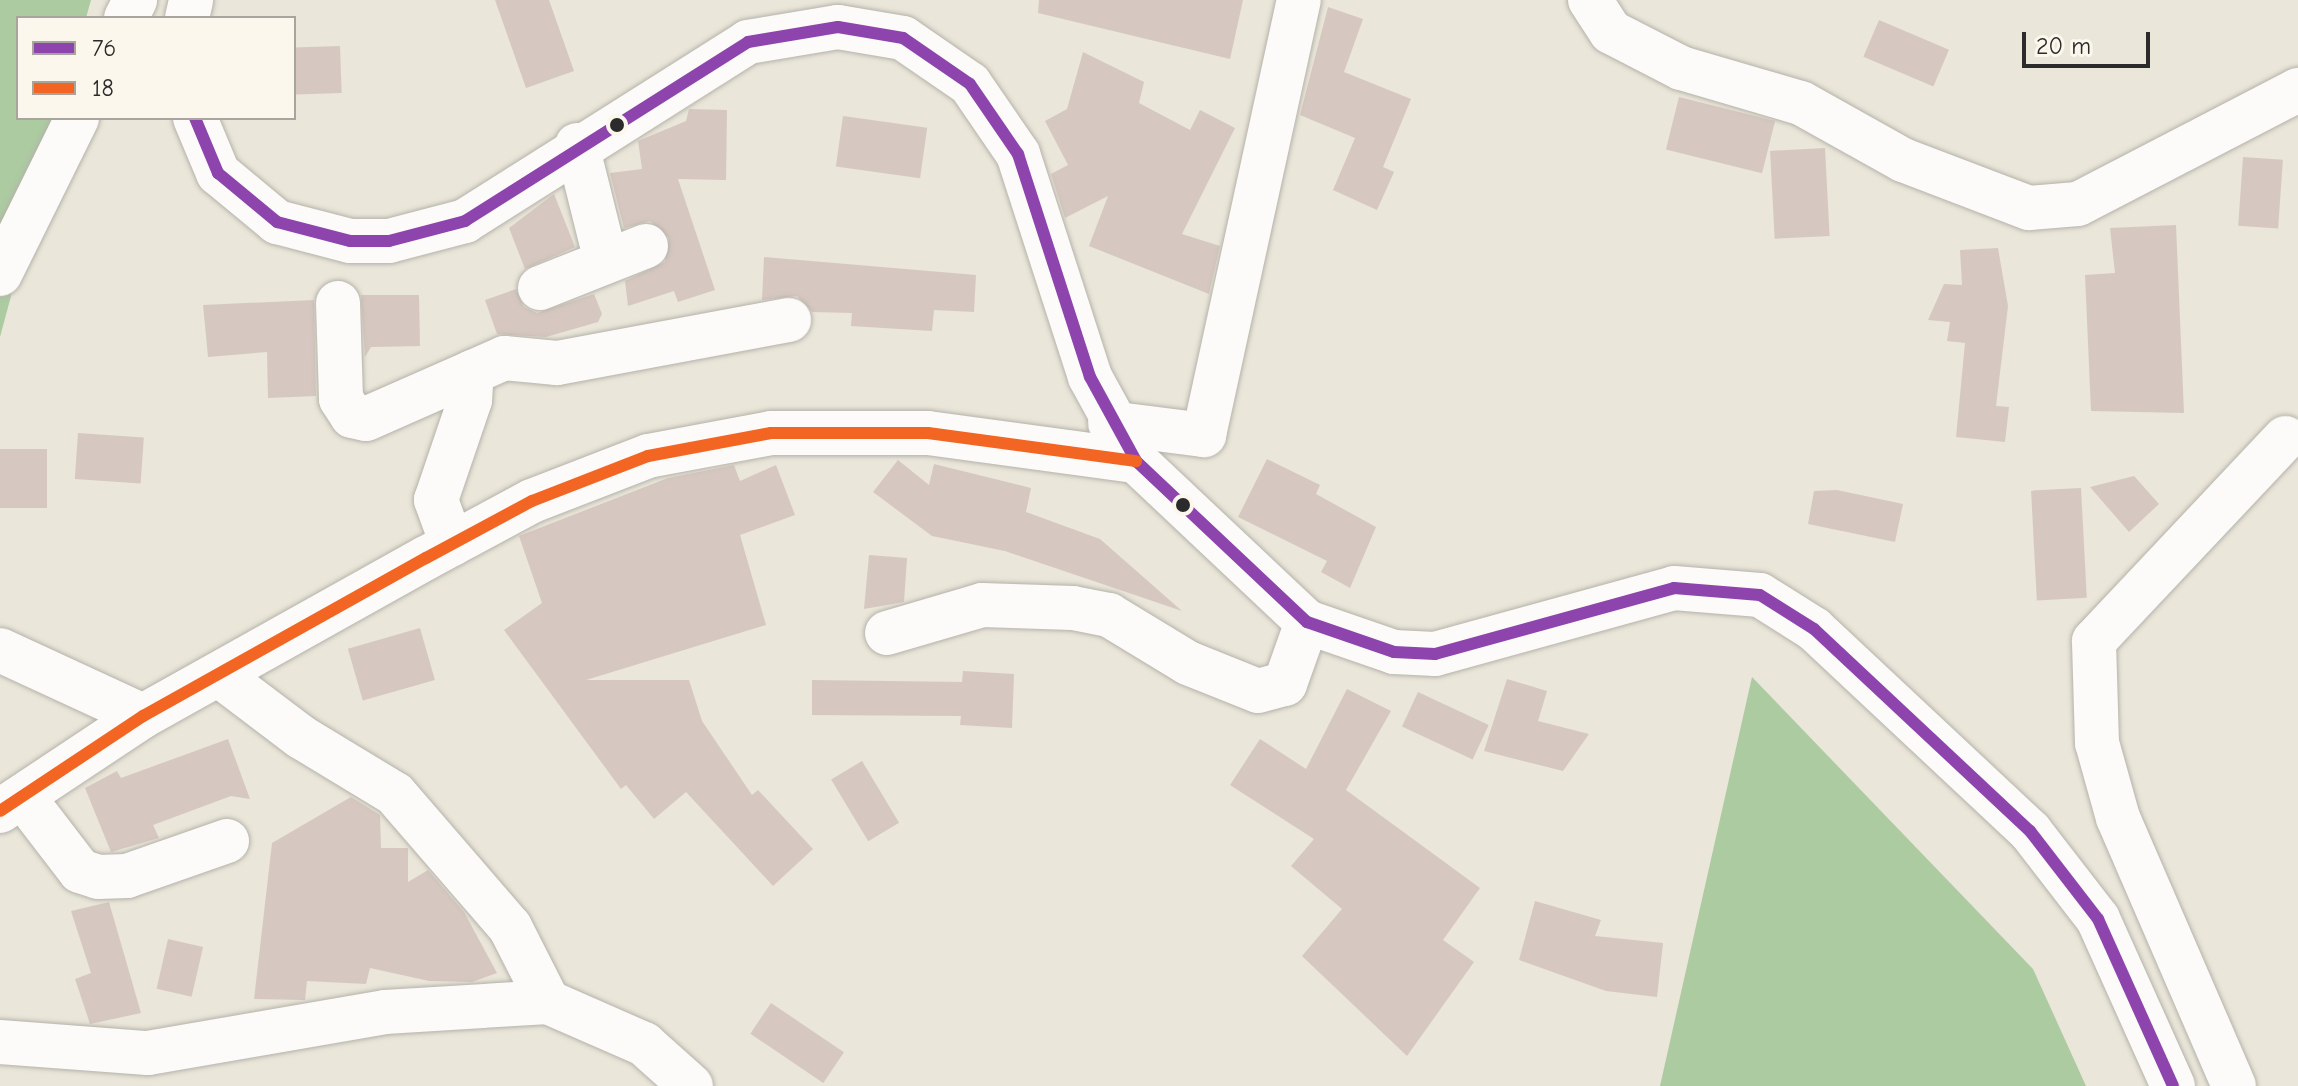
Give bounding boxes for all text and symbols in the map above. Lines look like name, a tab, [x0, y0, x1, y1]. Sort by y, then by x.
legend	[16, 16, 296, 120]
scale bar	[2026, 16, 2154, 66]
text: 20 m	[2036, 32, 2091, 60]
text: 76	[92, 34, 116, 62]
text: 18	[92, 74, 114, 102]
unlabelled marker	[609, 117, 625, 133]
unlabelled marker	[1175, 497, 1191, 513]

